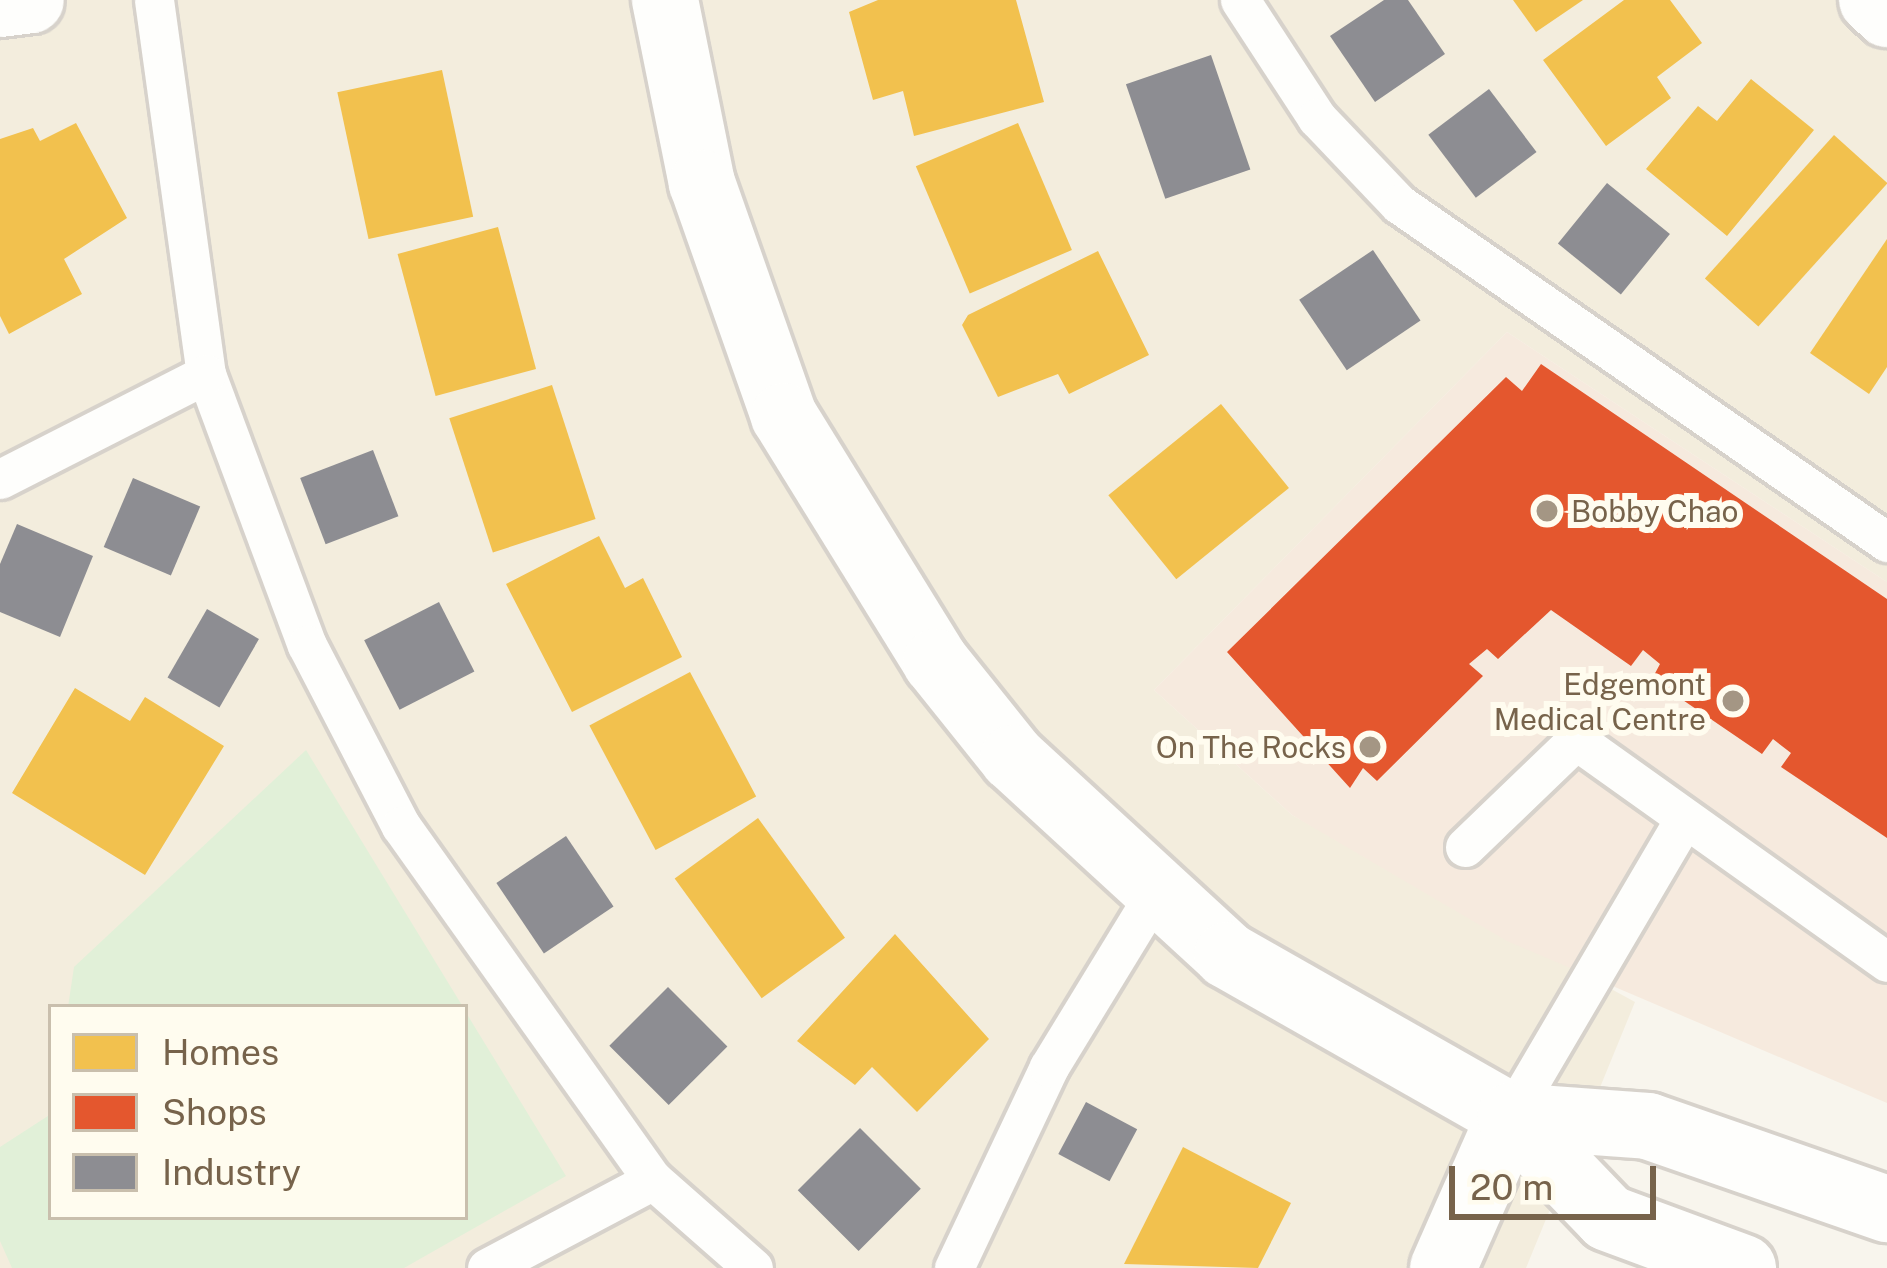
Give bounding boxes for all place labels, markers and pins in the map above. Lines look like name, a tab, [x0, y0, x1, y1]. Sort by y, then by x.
place label: Bobby Chao	[1571, 493, 1739, 529]
marker: Bobby Chao	[1534, 498, 1560, 524]
place label: Edgemont Medical Centre	[1494, 666, 1706, 736]
marker: Edgemont Medical Centre	[1717, 685, 1749, 717]
place label: On The Rocks	[1156, 729, 1346, 765]
marker: On The Rocks	[1357, 734, 1383, 760]

